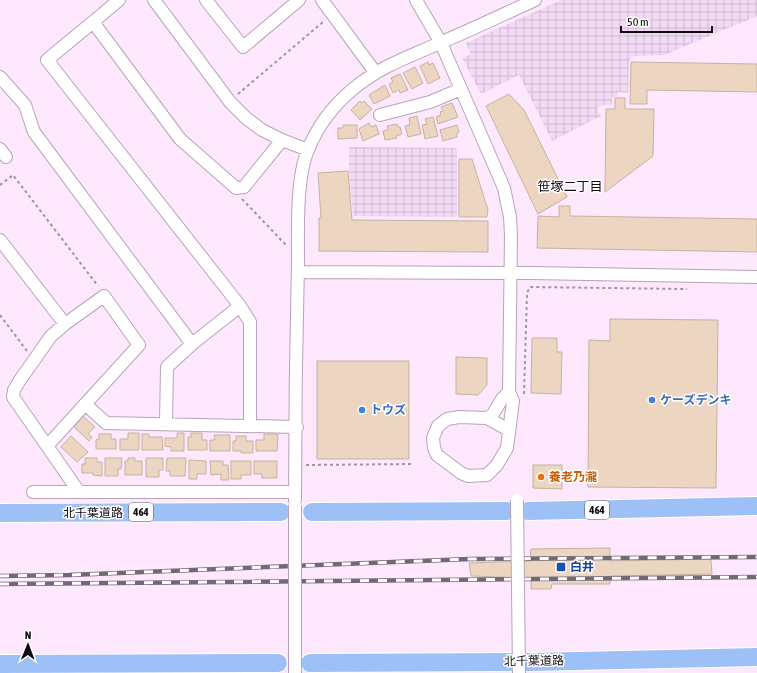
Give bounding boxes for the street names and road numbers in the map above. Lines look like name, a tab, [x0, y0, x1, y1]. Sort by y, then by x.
road number: 464	[585, 501, 609, 519]
road number: 464	[129, 503, 153, 521]
street label: 北千葉道路	[63, 506, 123, 520]
street label: 北千葉道路	[504, 653, 564, 669]

